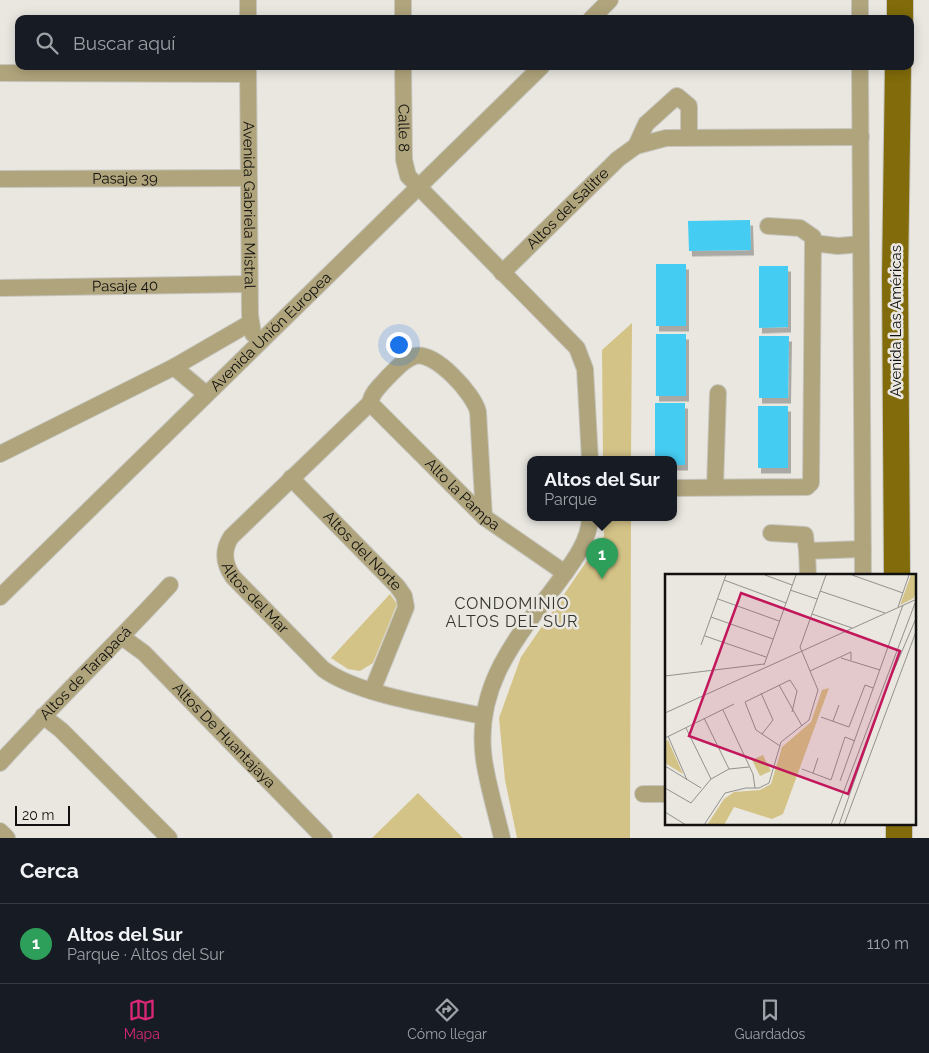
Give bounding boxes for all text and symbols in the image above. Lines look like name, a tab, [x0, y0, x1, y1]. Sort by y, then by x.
search box	[15, 15, 914, 70]
icon: search	[33, 29, 61, 57]
text: Buscar aquí	[73, 32, 175, 54]
street label: Calle 8	[394, 104, 413, 152]
street label: Avenida Gabriela Mistral	[239, 121, 259, 290]
street label: Altos del Salitre	[523, 164, 613, 253]
street label: Pasaje 39	[92, 169, 158, 188]
street label: Avenida Las Américas	[887, 245, 905, 397]
street label: Avenida Unión Europea	[206, 268, 335, 395]
street label: Pasaje 40	[92, 276, 158, 296]
your location	[386, 332, 412, 358]
street label: Alto la Pampa	[421, 454, 503, 534]
popup	[527, 456, 677, 521]
text: Altos del Sur	[544, 468, 660, 490]
text: Parque	[544, 490, 597, 509]
street label: Altos del Norte	[320, 507, 405, 594]
pin: 1	[586, 538, 618, 579]
street label: Altos del Mar	[218, 560, 293, 638]
inset map	[665, 574, 916, 826]
district label: CONDOMINIO ALTOS DEL SUR	[446, 594, 578, 631]
street label: Altos de Tarapacá	[36, 623, 135, 724]
street label: Altos De Huantajaya	[169, 679, 279, 792]
scale bar	[15, 803, 70, 826]
text: 20 m	[22, 807, 54, 823]
text: Cerca	[20, 858, 79, 883]
text: Altos del Sur	[67, 923, 183, 945]
text: 1	[32, 934, 40, 953]
text: 110 m	[867, 934, 909, 953]
text: Parque · Altos del Sur	[67, 945, 224, 964]
tab: Mapa	[124, 996, 160, 1042]
tab: Cómo llegar	[407, 996, 487, 1042]
tab: Guardados	[734, 996, 805, 1042]

